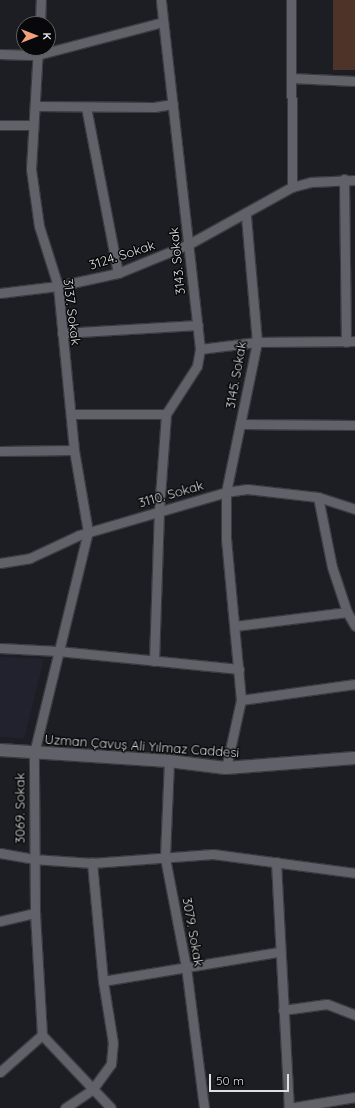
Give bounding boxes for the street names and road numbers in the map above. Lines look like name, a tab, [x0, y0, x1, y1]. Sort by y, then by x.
street label: 3143. Sokak	[166, 226, 188, 296]
street label: 3124. Sokak	[87, 237, 157, 273]
street label: 3137. Sokak	[60, 278, 84, 346]
street label: 3145. Sokak	[222, 340, 250, 410]
street label: 3110. Sokak	[137, 477, 205, 511]
street label: Uzman Çavuş Ali Yılmaz Caddesi	[44, 731, 240, 761]
street label: 3069. Sokak	[12, 772, 28, 844]
street label: 3079. Sokak	[179, 896, 207, 968]

